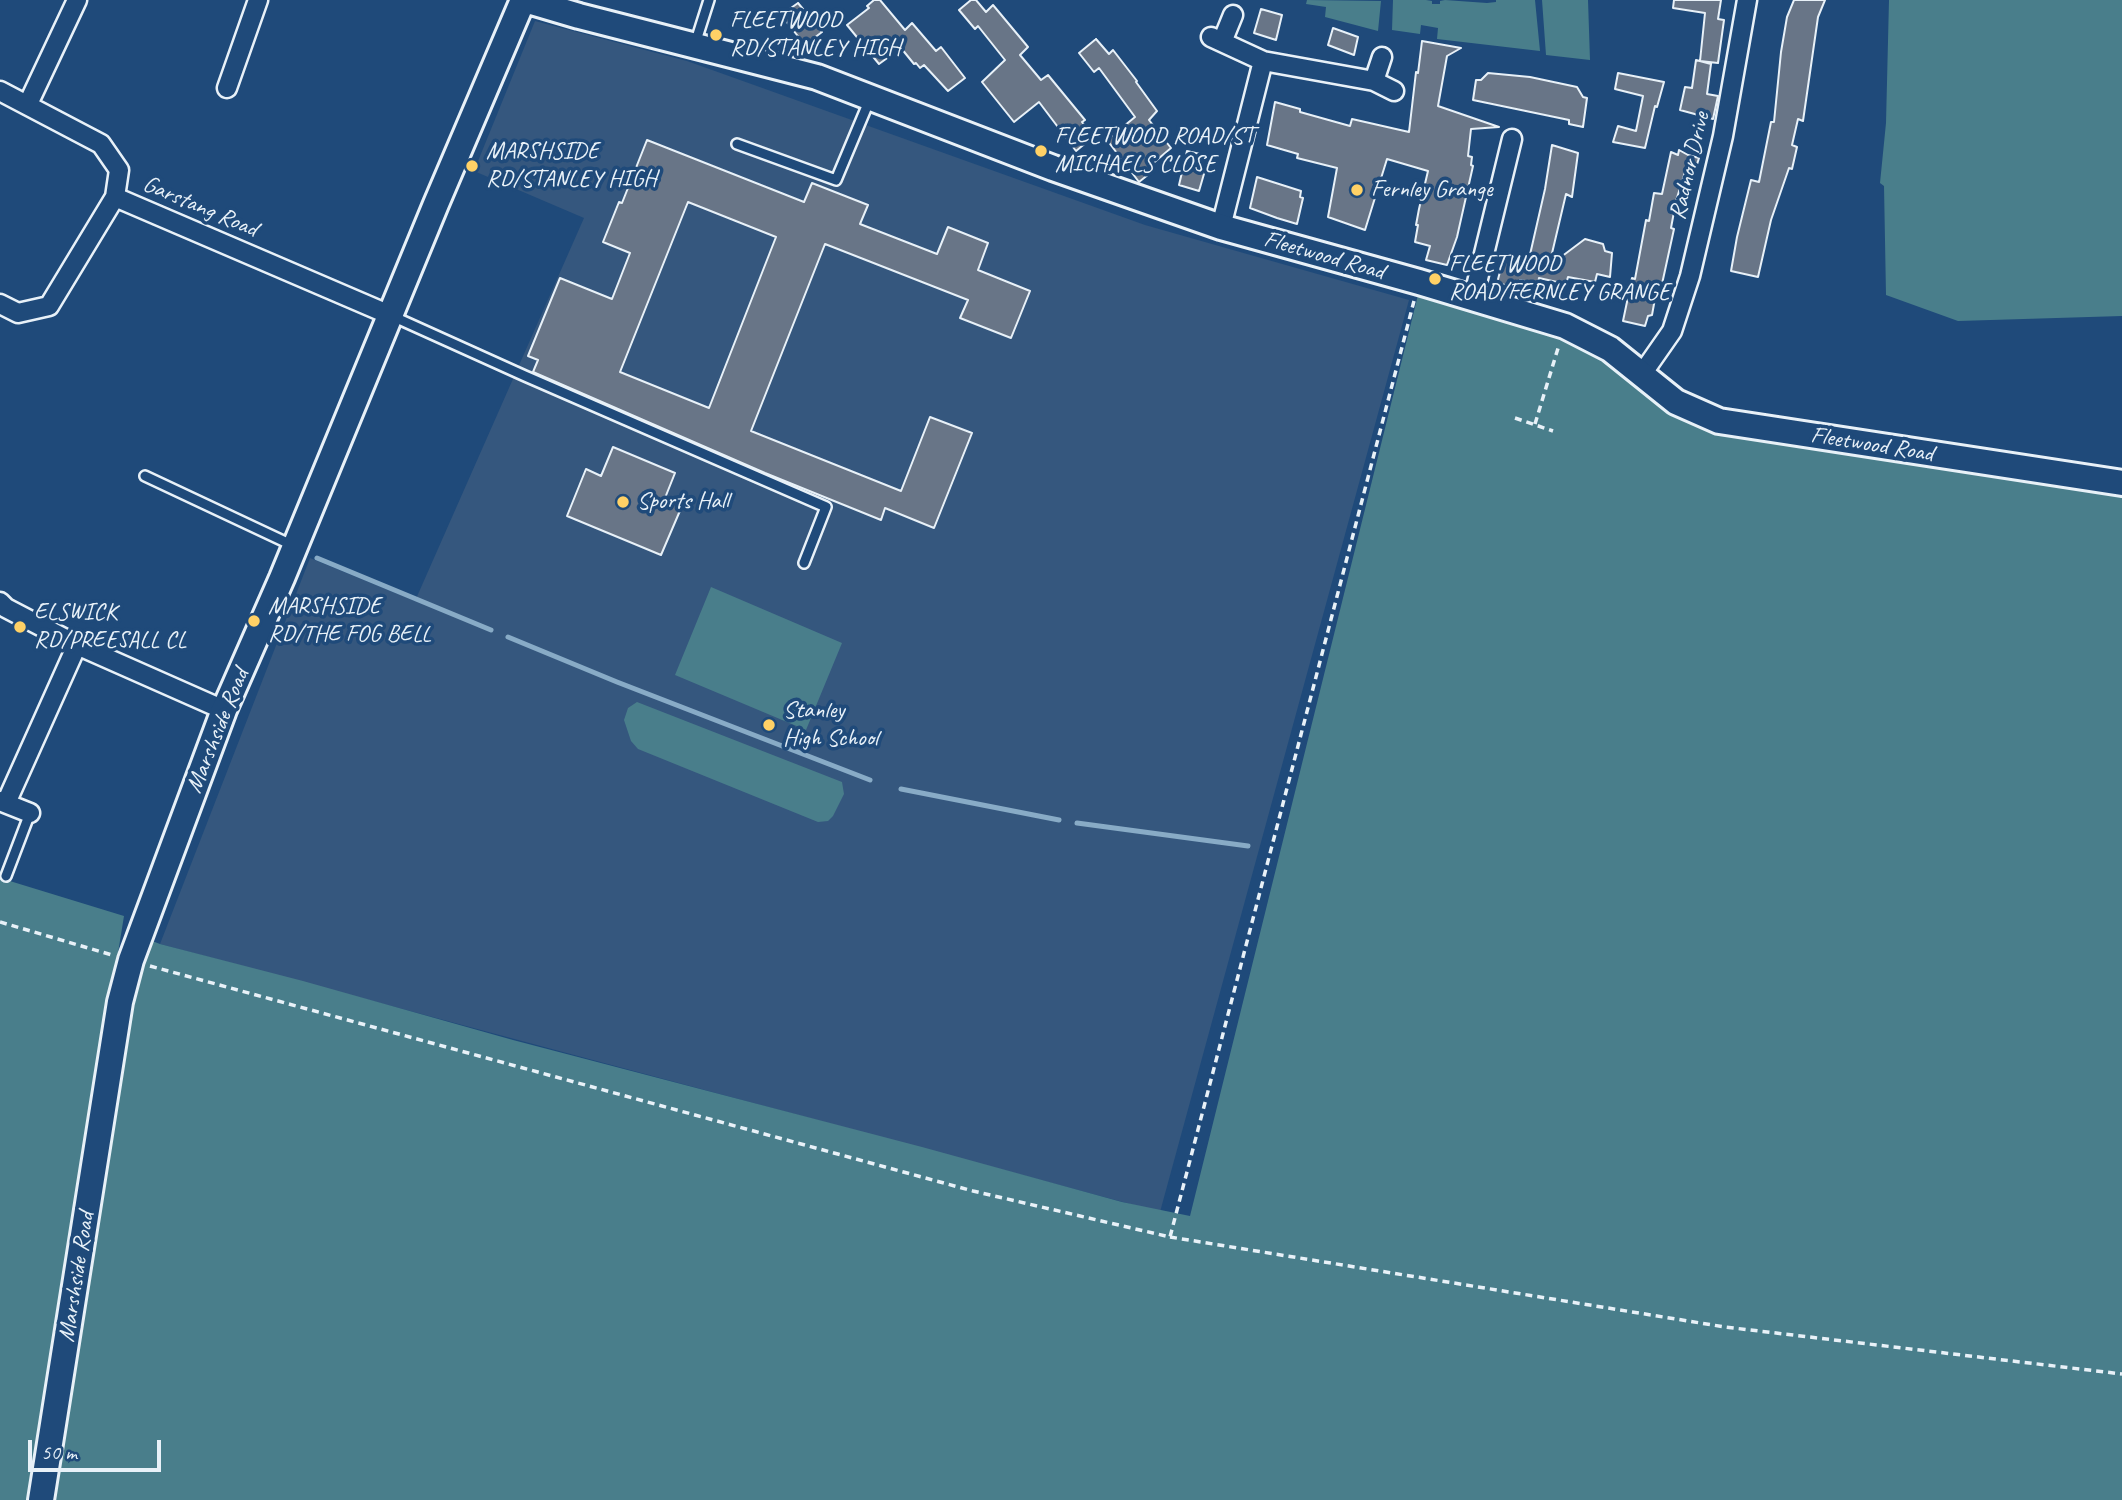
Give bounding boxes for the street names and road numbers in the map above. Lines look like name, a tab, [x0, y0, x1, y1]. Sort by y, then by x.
street label: Radnor Drive	[1664, 109, 1716, 223]
street label: Garstang Road	[138, 170, 262, 244]
street label: Fleetwood Road	[1261, 225, 1387, 287]
street label: Fleetwood Road	[1809, 421, 1935, 469]
street label: Marshside Road	[180, 665, 256, 797]
street label: Marshside Road	[53, 1210, 101, 1344]

